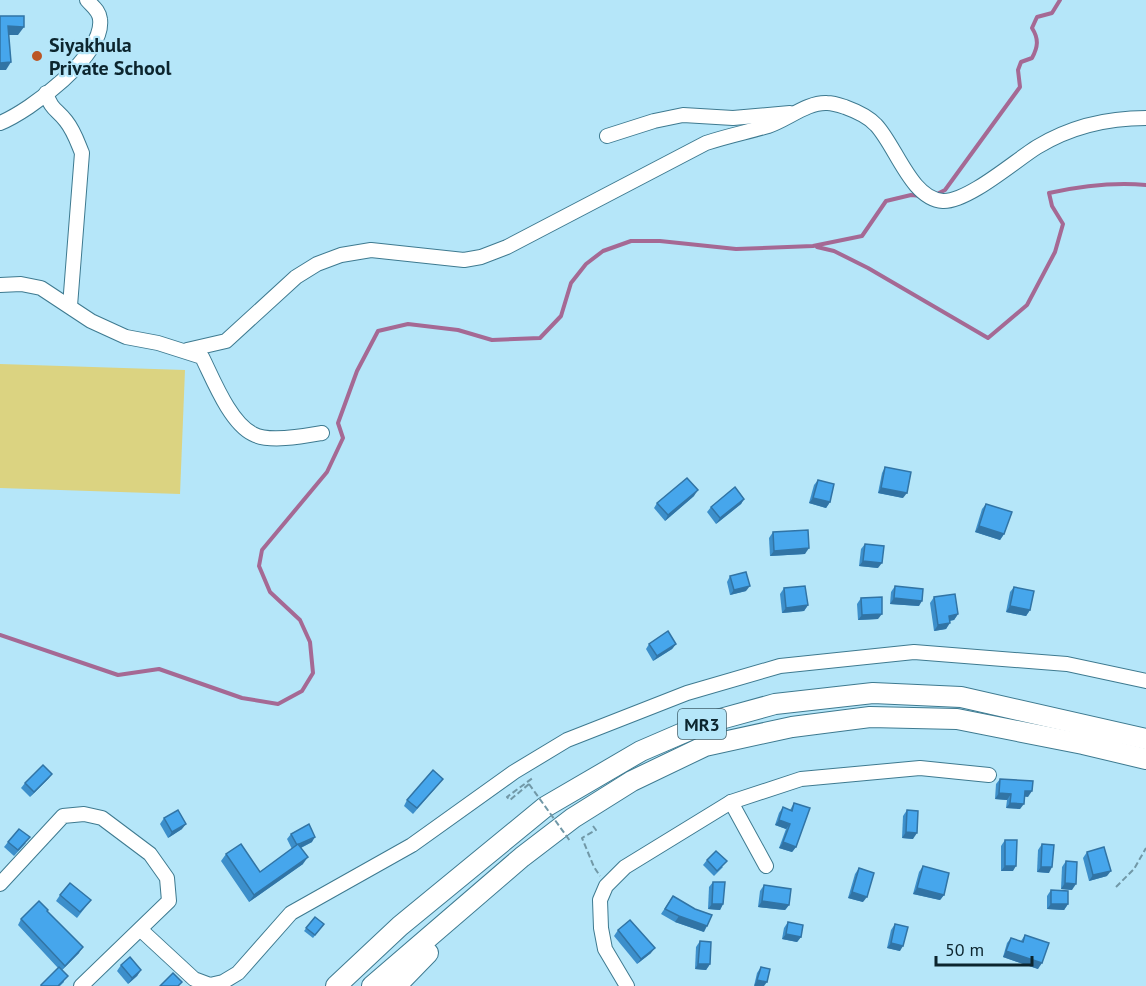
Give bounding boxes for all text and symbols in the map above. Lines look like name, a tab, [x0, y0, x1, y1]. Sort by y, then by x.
place label: Siyakhula Private School	[49, 32, 171, 81]
marker: Siyakhula Private School	[30, 49, 44, 63]
road number: MR3	[678, 709, 726, 739]
scale bar	[936, 929, 1032, 967]
text: 50 m	[945, 938, 984, 961]

